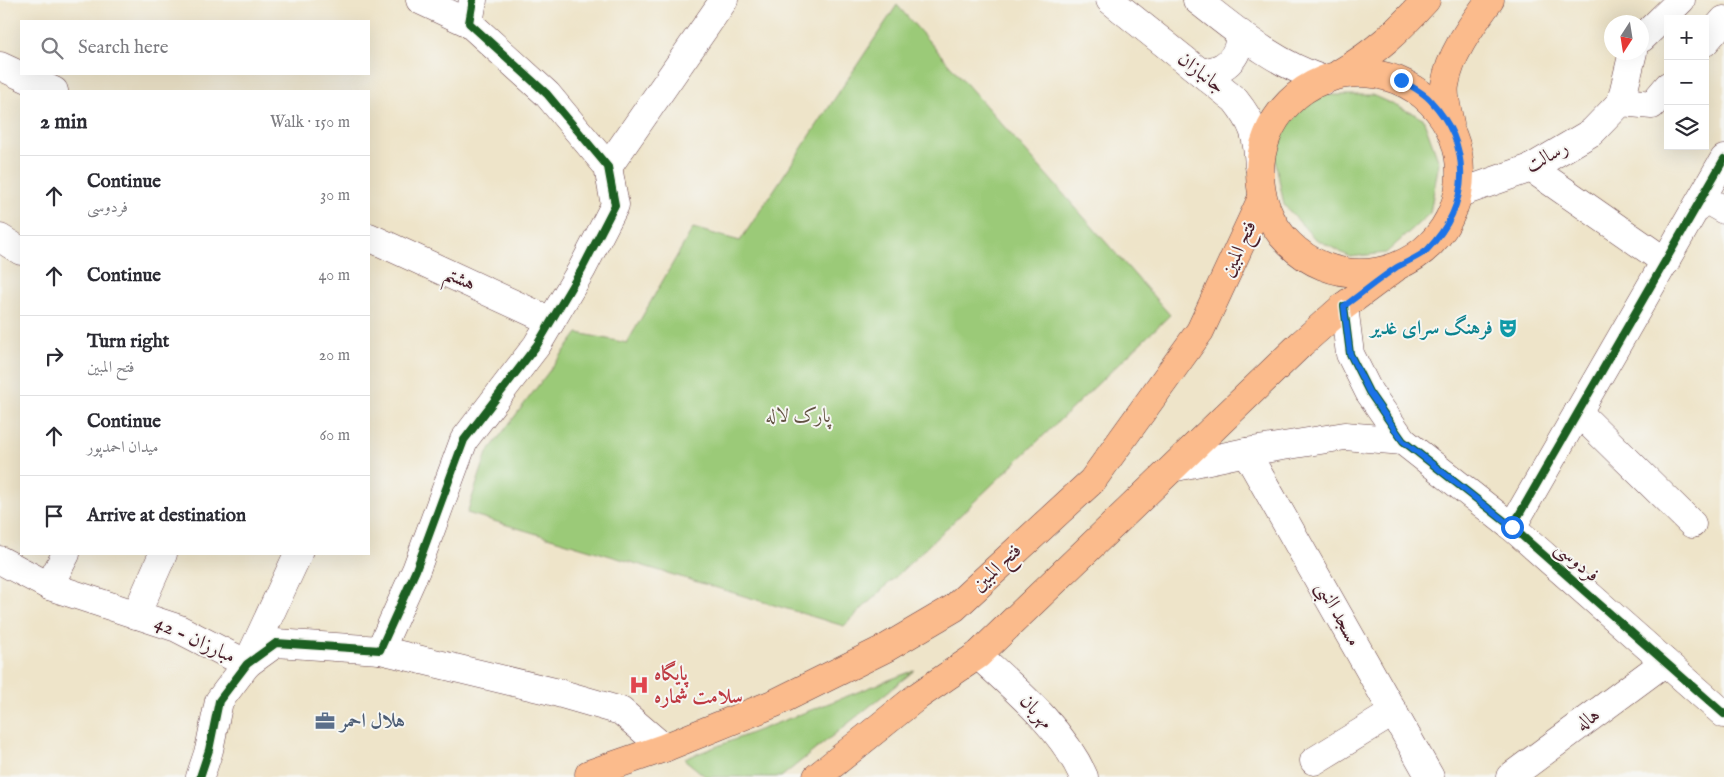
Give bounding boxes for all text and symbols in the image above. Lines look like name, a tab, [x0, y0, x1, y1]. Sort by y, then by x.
north arrow	[1604, 15, 1649, 60]
map controls	[1664, 15, 1709, 150]
button: +	[1664, 15, 1709, 60]
search box	[20, 20, 370, 75]
icon: search	[38, 34, 66, 62]
text: Search here	[78, 36, 169, 60]
street label: جانبازان	[1172, 47, 1230, 99]
button: −	[1664, 60, 1709, 105]
route end	[1390, 69, 1413, 92]
button: layers	[1664, 105, 1709, 150]
text: 2 min	[40, 109, 87, 136]
text: Walk · 150 m	[270, 113, 350, 133]
street label: رسالت	[1521, 135, 1573, 179]
text: Continue	[87, 170, 161, 194]
icon: ahead	[40, 182, 68, 210]
text: 30 m	[320, 186, 350, 206]
text: فردوسی	[87, 198, 128, 218]
street label: فتح المبین	[1215, 217, 1267, 283]
street label: هشتم	[438, 261, 480, 302]
icon: ahead	[40, 262, 68, 290]
text: Continue	[87, 264, 161, 288]
text: 40 m	[318, 266, 350, 286]
place label: فرهنگ سرای غدیر	[1369, 314, 1493, 341]
theatre icon: فرهنگ سرای غدیر	[1497, 317, 1519, 339]
text: Turn right	[87, 330, 169, 354]
icon: right	[40, 342, 68, 370]
text: 20 m	[319, 346, 350, 366]
text: فتح المبین	[87, 358, 135, 378]
park label: پارک لاله	[765, 404, 832, 430]
text: Continue	[87, 410, 161, 434]
icon: ahead	[40, 422, 68, 450]
text: 60 m	[320, 426, 350, 446]
text: میدان احمدپور	[87, 438, 158, 458]
icon: arrive	[40, 502, 68, 530]
text: Arrive at destination	[87, 504, 246, 528]
route start	[1501, 516, 1524, 539]
street label: فردوسی	[1549, 536, 1605, 589]
street label: فتح المبین	[967, 539, 1030, 600]
street label: مسجد النبی	[1307, 577, 1366, 653]
street label: مبارزان - 42	[151, 610, 239, 670]
place label: پایگاه سلامت شماره	[654, 660, 743, 710]
hospital icon: پایگاه سلامت شماره	[628, 674, 650, 696]
street label: مهربان	[1014, 689, 1059, 735]
street label: هاله	[1571, 703, 1605, 737]
place label: هلال احمر	[338, 709, 405, 734]
office icon: هلال احمر	[314, 710, 336, 732]

